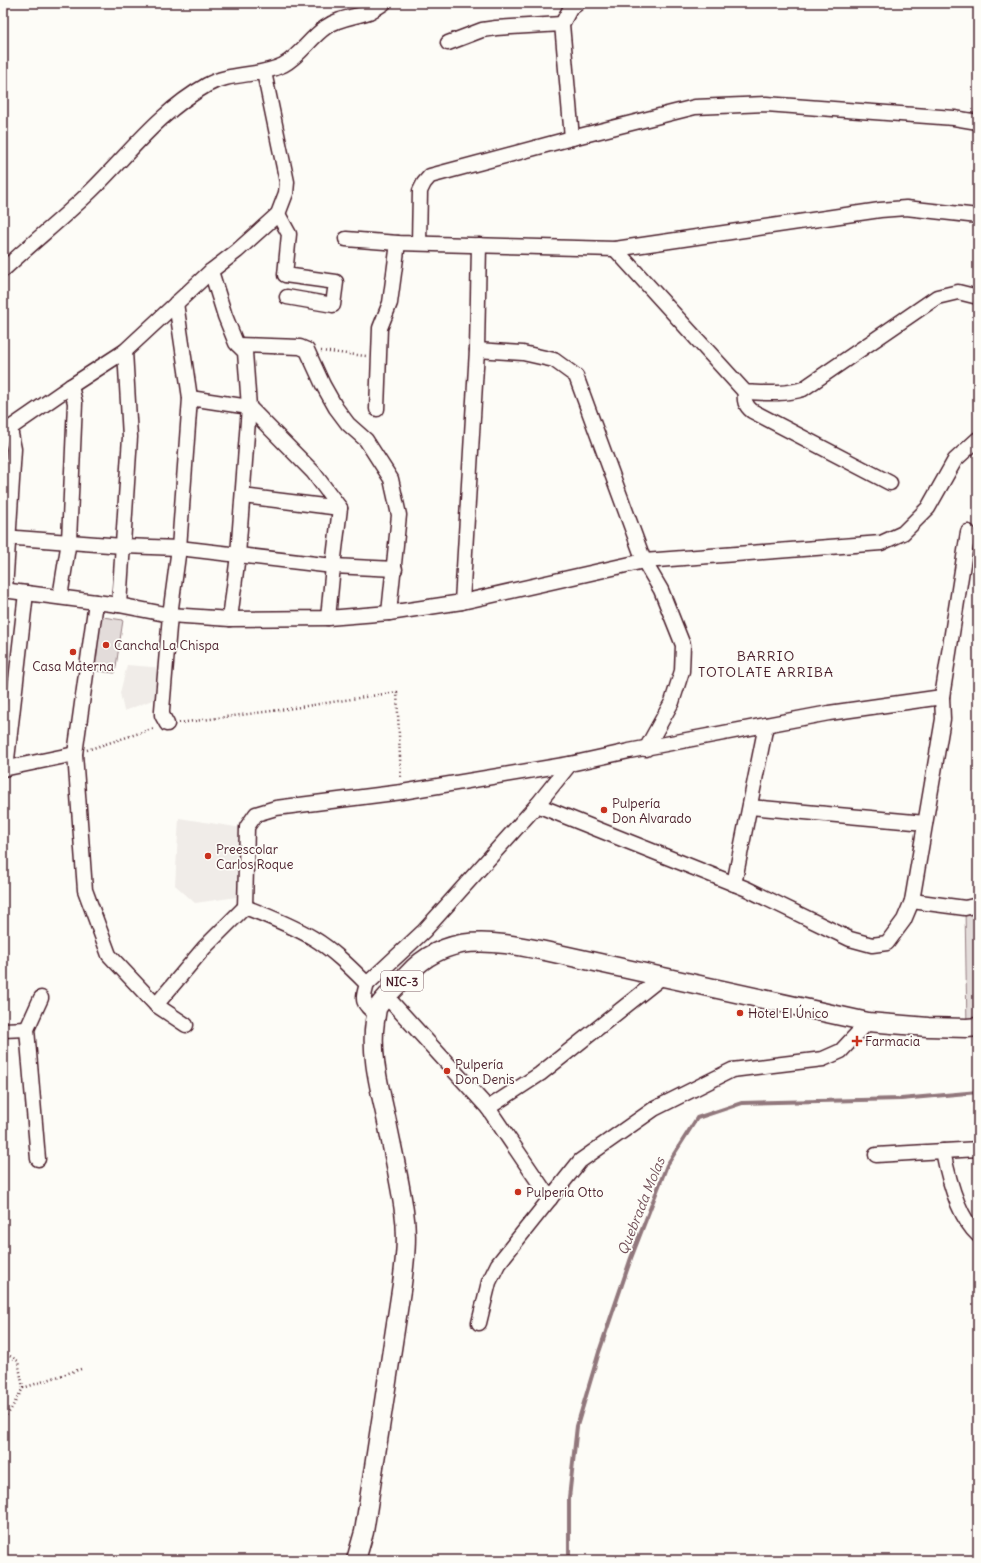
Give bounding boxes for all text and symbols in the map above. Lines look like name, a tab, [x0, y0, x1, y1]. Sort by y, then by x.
place label: Cancha La Chispa	[114, 637, 219, 654]
marker: Cancha La Chispa	[101, 640, 111, 650]
marker: Casa Materna	[68, 647, 78, 657]
district label: BARRIO TOTOLATE ARRIBA	[698, 647, 834, 681]
place label: Casa Materna	[32, 658, 114, 675]
place label: Pulpería Don Alvarado	[612, 795, 692, 827]
marker: Pulpería Don Alvarado	[599, 805, 609, 815]
place label: Preescolar Carlos Roque	[216, 841, 294, 873]
marker: Preescolar Carlos Roque	[203, 851, 213, 861]
road number: NIC-3	[381, 971, 423, 991]
place label: Hotel El Único	[748, 1004, 828, 1022]
marker: Hotel El Único	[735, 1008, 745, 1018]
place label: Farmacia	[865, 1033, 920, 1050]
marker: Farmacia	[852, 1036, 862, 1046]
place label: Pulpería Don Denis	[455, 1056, 515, 1088]
marker: Pulpería Don Denis	[442, 1066, 452, 1076]
water label: Quebrada Molas	[613, 1153, 669, 1257]
place label: Pulpería Otto	[526, 1184, 604, 1201]
marker: Pulpería Otto	[513, 1187, 523, 1197]

